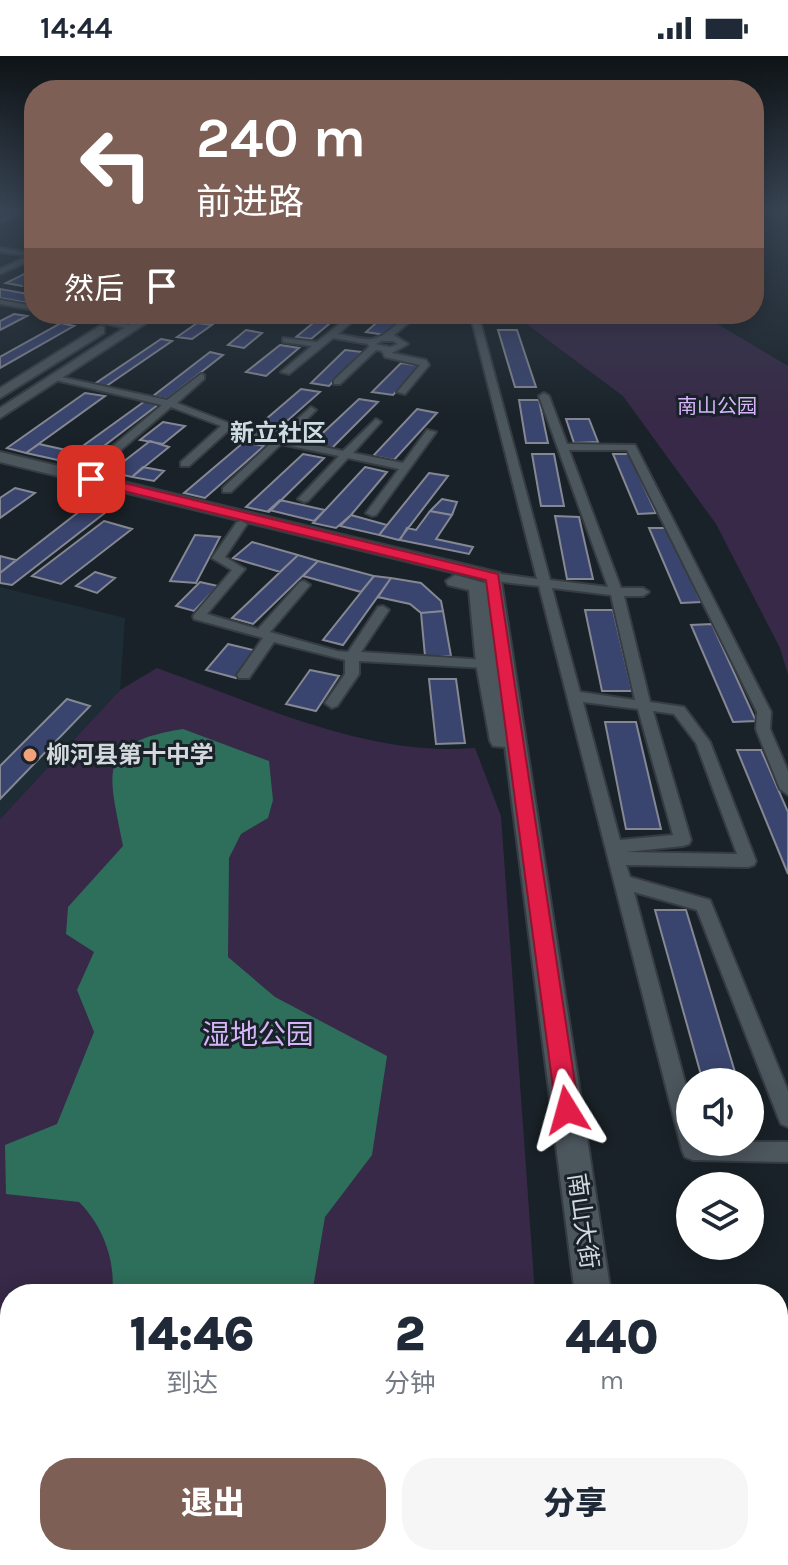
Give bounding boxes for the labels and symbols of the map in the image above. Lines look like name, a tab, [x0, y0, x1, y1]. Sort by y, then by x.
park label: 南山公园	[677, 395, 757, 418]
district label: 新立社区	[230, 419, 326, 447]
pin	[57, 445, 125, 513]
place label: 柳河县第十中学	[46, 741, 214, 769]
marker: 柳河县第十中学	[21, 746, 39, 764]
park label: 湿地公园	[202, 1018, 314, 1051]
position arrow	[525, 1068, 609, 1152]
street label: 南山大街	[562, 1172, 604, 1270]

